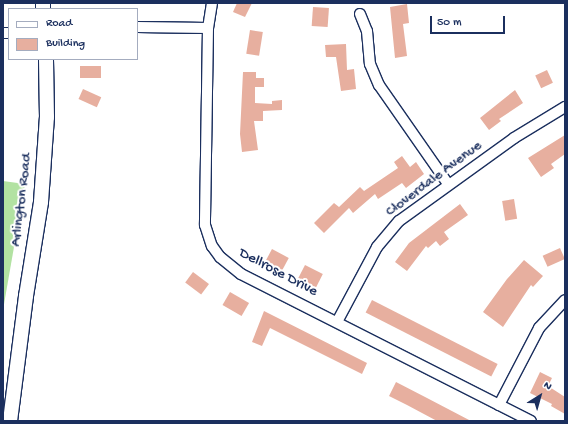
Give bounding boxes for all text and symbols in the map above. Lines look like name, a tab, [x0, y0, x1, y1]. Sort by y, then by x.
legend	[8, 8, 138, 60]
scale bar	[432, 8, 507, 34]
text: 50 m	[437, 16, 462, 30]
text: Road	[46, 17, 72, 31]
text: Building	[46, 37, 85, 51]
street label: Cloverdale Avenue	[382, 137, 486, 221]
street label: Arlington Road	[7, 152, 37, 248]
street label: Dellrose Drive	[235, 245, 321, 301]
north arrow	[520, 376, 560, 416]
text: N	[541, 379, 554, 393]

